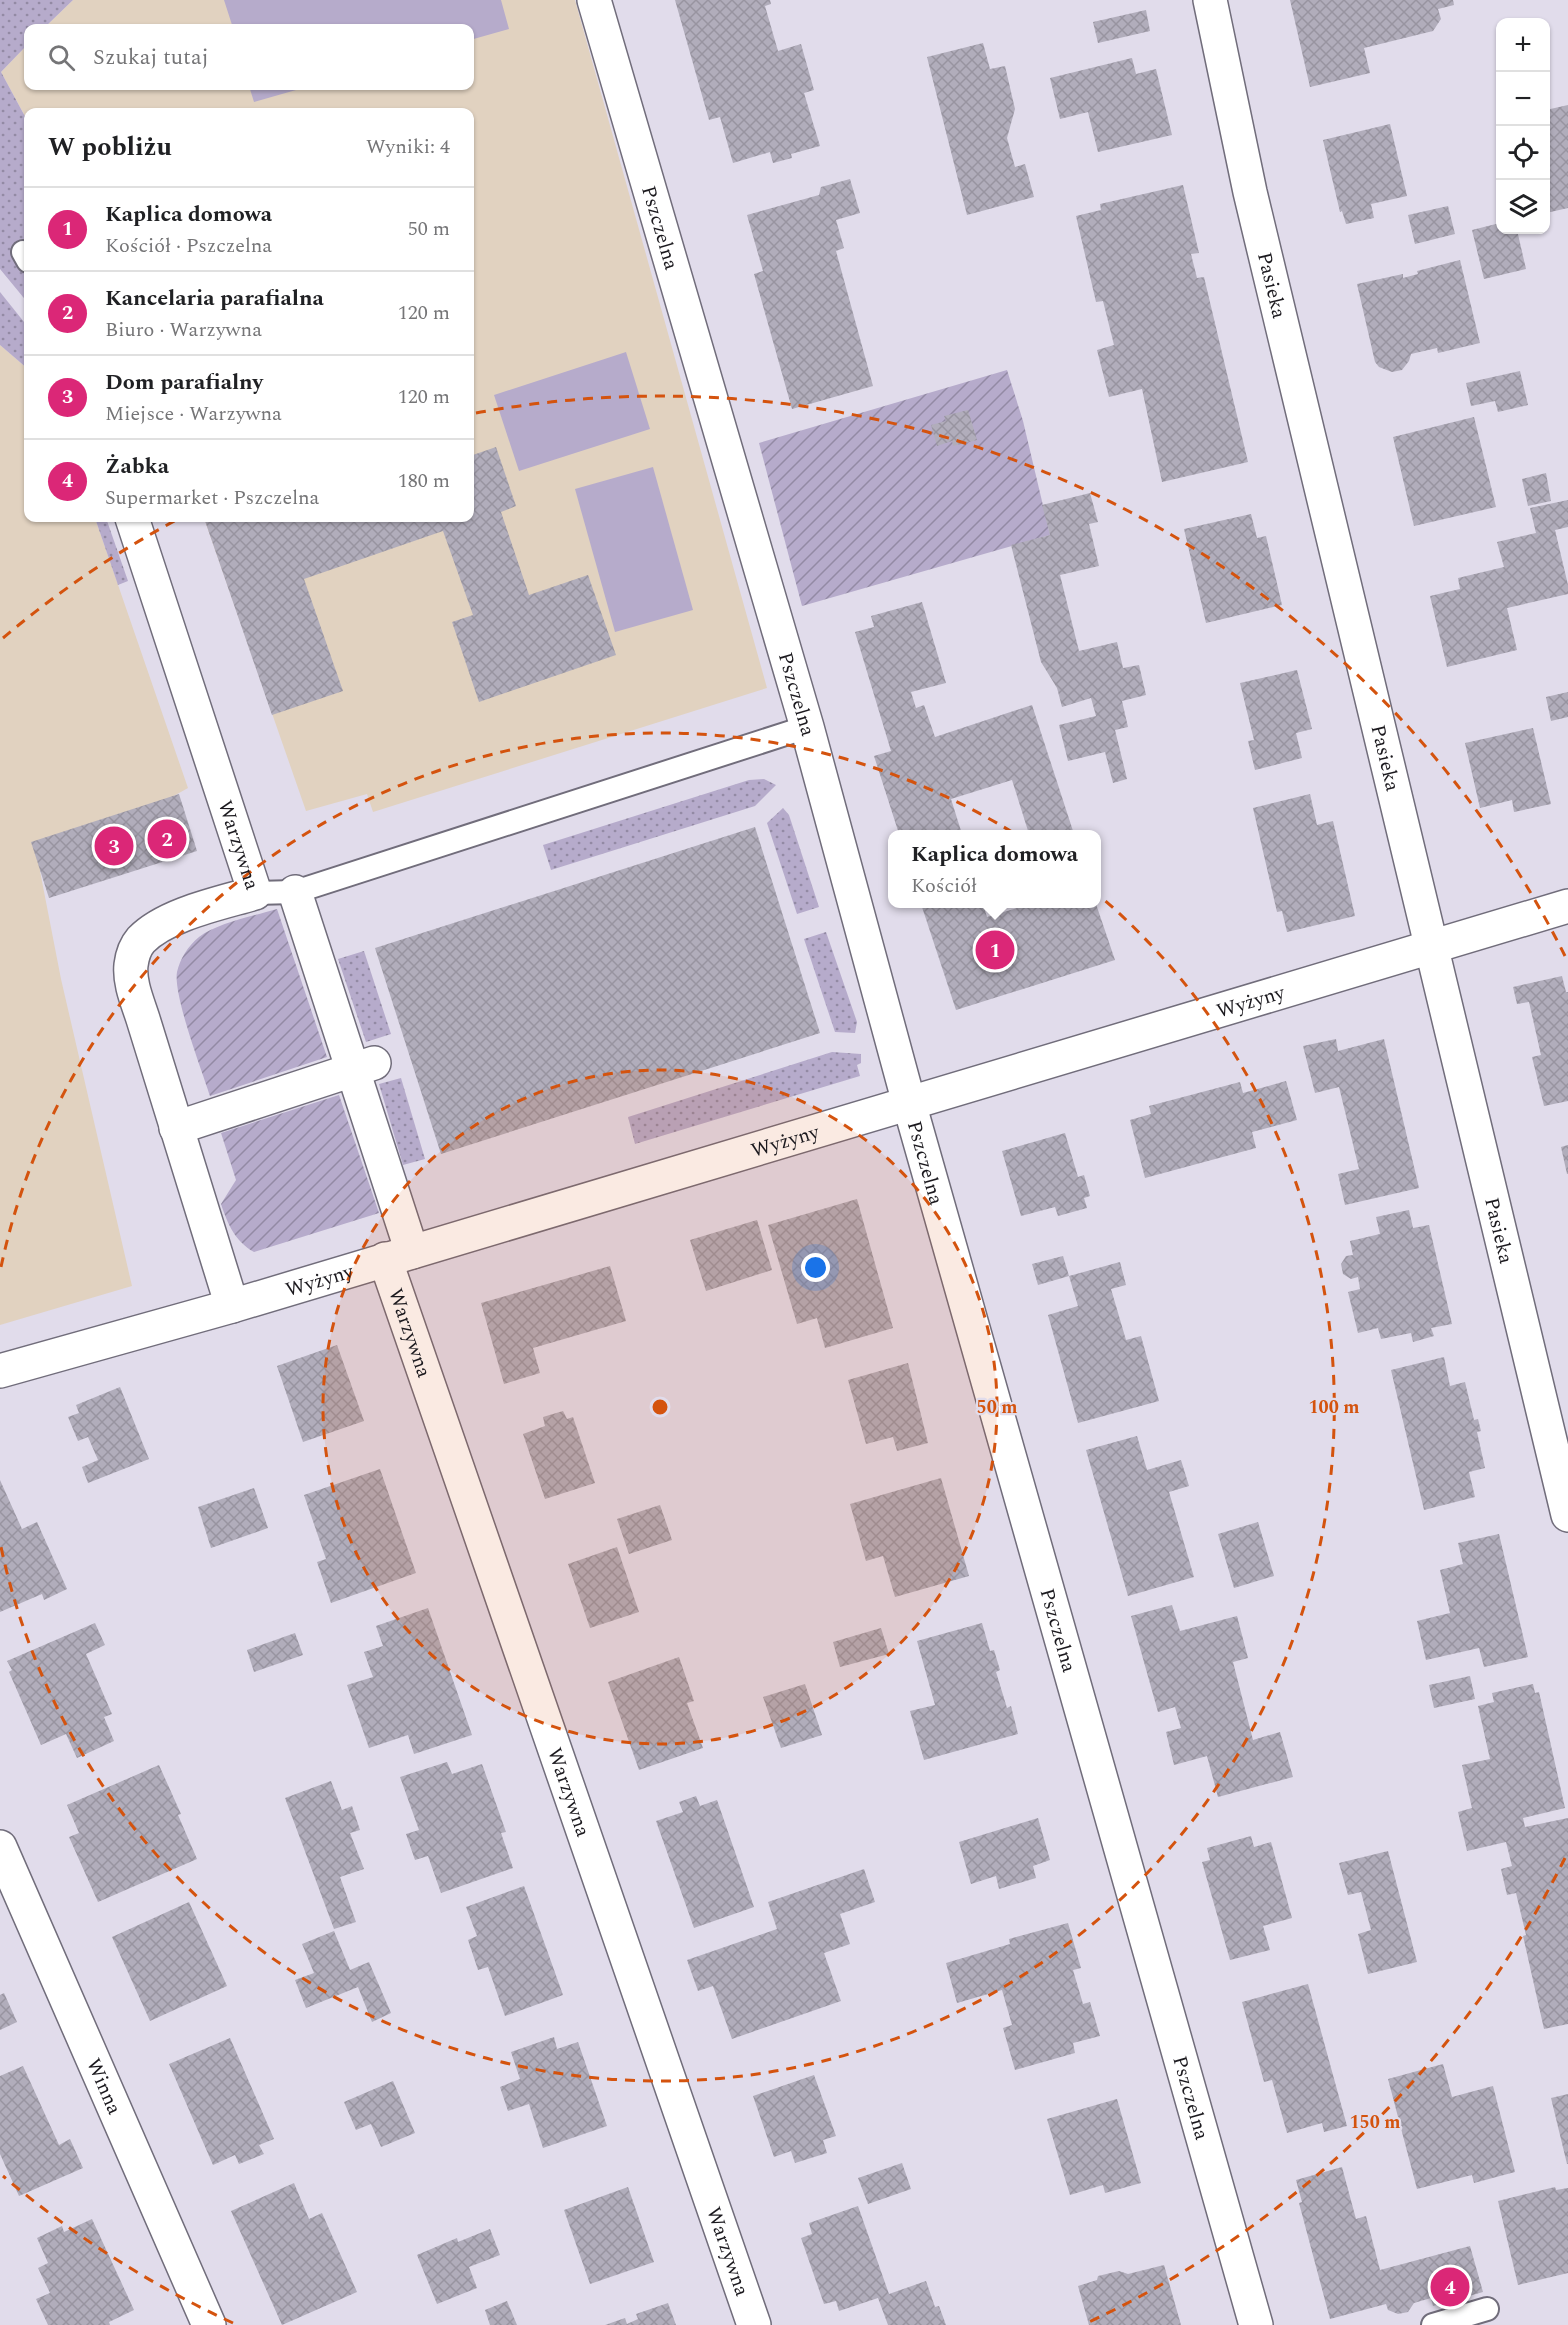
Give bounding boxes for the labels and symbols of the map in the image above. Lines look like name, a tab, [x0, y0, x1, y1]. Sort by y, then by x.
street label: Pszczelna	[633, 182, 686, 274]
street label: Pasieka	[1249, 249, 1294, 322]
street label: Pszczelna	[770, 649, 823, 740]
street label: Pasieka	[1363, 722, 1408, 794]
street label: Warzywna	[210, 797, 267, 894]
pin: 2	[148, 816, 186, 862]
pin: 3	[94, 824, 134, 868]
pin: 1	[976, 928, 1014, 972]
street label: Wyżyny	[1213, 977, 1290, 1026]
street label: Wyżyny	[747, 1117, 824, 1166]
street label: Pszczelna	[899, 1117, 951, 1209]
street label: Pasieka	[1476, 1194, 1521, 1267]
your location	[801, 1253, 830, 1282]
street label: Wyżyny	[282, 1256, 358, 1305]
street label: Warzywna	[380, 1284, 439, 1382]
text: 50 m	[977, 1394, 1017, 1421]
text: 100 m	[1308, 1394, 1360, 1421]
centre of rings	[650, 1397, 670, 1417]
street label: Pszczelna	[1031, 1585, 1084, 1676]
street label: Warzywna	[539, 1744, 598, 1841]
street label: Pszczelna	[1164, 2052, 1217, 2144]
street label: Winna	[78, 2054, 129, 2120]
text: 150 m	[1349, 2109, 1401, 2136]
street label: Warzywna	[698, 2203, 757, 2300]
pin: 4	[1430, 2264, 1470, 2310]

